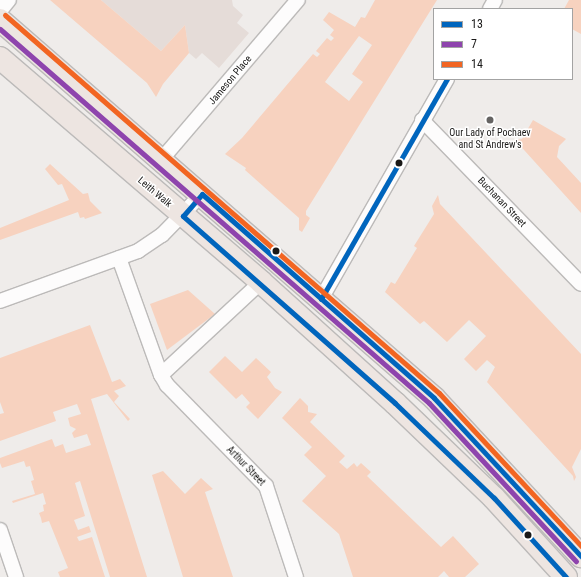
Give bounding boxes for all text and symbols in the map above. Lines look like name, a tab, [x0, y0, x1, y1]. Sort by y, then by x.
legend	[433, 8, 573, 80]
text: 13	[471, 17, 483, 31]
text: 7	[471, 37, 477, 51]
street label: Jameson Place	[206, 53, 254, 107]
text: 14	[471, 57, 483, 71]
marker: Our Lady of Pochaev and St Andrew's	[485, 115, 495, 125]
place label: Our Lady of Pochaev and St Andrew's	[449, 126, 531, 150]
unlabelled marker	[394, 158, 404, 168]
street label: Leith Walk	[135, 174, 175, 210]
street label: Buchanan Street	[475, 175, 529, 229]
unlabelled marker	[271, 246, 281, 256]
street label: Arthur Street	[224, 444, 268, 488]
unlabelled marker	[523, 530, 533, 540]

